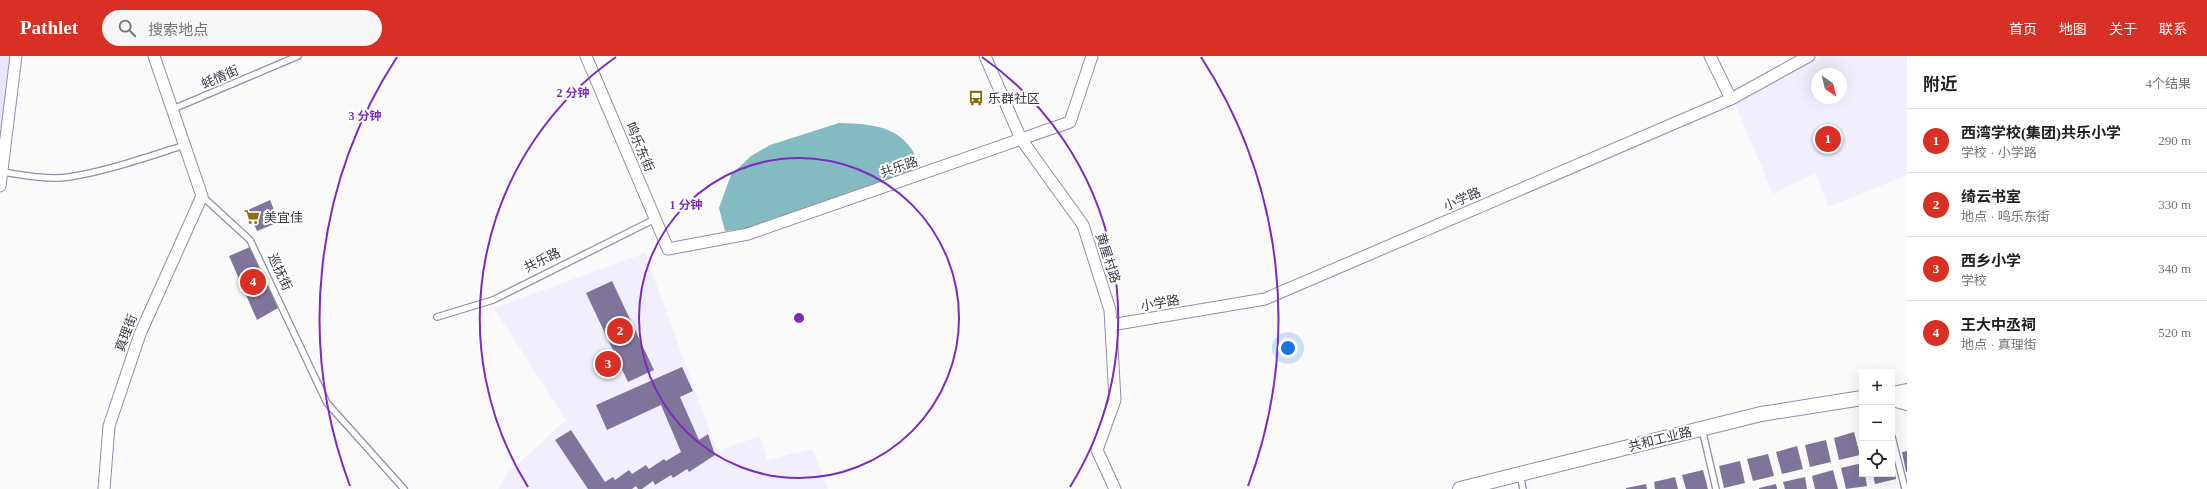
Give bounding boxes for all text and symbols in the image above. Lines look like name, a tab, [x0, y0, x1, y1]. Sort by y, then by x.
search box	[102, 10, 382, 46]
text: Pathlet	[20, 17, 78, 38]
icon: search	[116, 17, 138, 39]
text: 搜索地点	[148, 22, 208, 38]
text: 首页	[2009, 22, 2037, 37]
text: 地图	[2059, 22, 2087, 37]
text: 关于	[2109, 22, 2137, 37]
text: 联系	[2159, 22, 2187, 37]
street label: 蚝情街	[199, 62, 241, 92]
north arrow	[1811, 68, 1847, 104]
text: 附近	[1923, 75, 1957, 94]
text: 4个结果	[2145, 76, 2191, 91]
text: 2 分钟	[556, 86, 590, 100]
bus stop icon: 乐群社区	[967, 89, 985, 107]
place label: 乐群社区	[988, 91, 1040, 106]
text: 3 分钟	[348, 109, 382, 123]
street label: 鸣乐东街	[623, 120, 657, 174]
pin: 1	[1815, 124, 1841, 154]
text: 西湾学校(集团)共乐小学	[1961, 125, 2121, 141]
text: 1	[1933, 133, 1939, 148]
text: 290 m	[2158, 133, 2191, 148]
text: 学校 · 小学路	[1961, 145, 2037, 160]
street label: 共乐路	[878, 154, 920, 180]
street label: 小学路	[1441, 184, 1483, 214]
text: 绮云书室	[1961, 189, 2021, 205]
text: 2	[1933, 197, 1939, 212]
text: 330 m	[2158, 197, 2191, 212]
text: 1 分钟	[669, 198, 703, 212]
supermarket icon: 美宜佳	[243, 208, 261, 226]
text: 地点 · 鸣乐东街	[1961, 209, 2050, 224]
place label: 美宜佳	[264, 210, 303, 225]
street label: 黄屋村路	[1093, 231, 1123, 285]
street label: 共乐路	[521, 245, 563, 275]
street label: 巡抚街	[265, 251, 295, 293]
text: 西乡小学	[1961, 253, 2021, 269]
text: 3	[1933, 261, 1939, 276]
text: 340 m	[2158, 261, 2191, 276]
pin: 4	[240, 267, 266, 297]
text: 学校	[1961, 273, 1987, 288]
street label: 小学路	[1139, 292, 1181, 314]
centre of rings	[792, 311, 806, 325]
street label: 真理街	[112, 312, 140, 354]
pin: 2	[607, 316, 633, 346]
text: 王大中丞祠	[1961, 317, 2036, 333]
text: 4	[1933, 325, 1939, 340]
text: 520 m	[2158, 325, 2191, 340]
text: 地点 · 真理街	[1961, 337, 2037, 352]
your location	[1278, 338, 1298, 358]
pin: 3	[595, 349, 621, 379]
map controls	[1859, 369, 1895, 477]
button: +	[1859, 369, 1895, 405]
button: −	[1859, 405, 1895, 441]
street label: 共和工业路	[1627, 424, 1693, 454]
button: locate	[1859, 441, 1895, 477]

